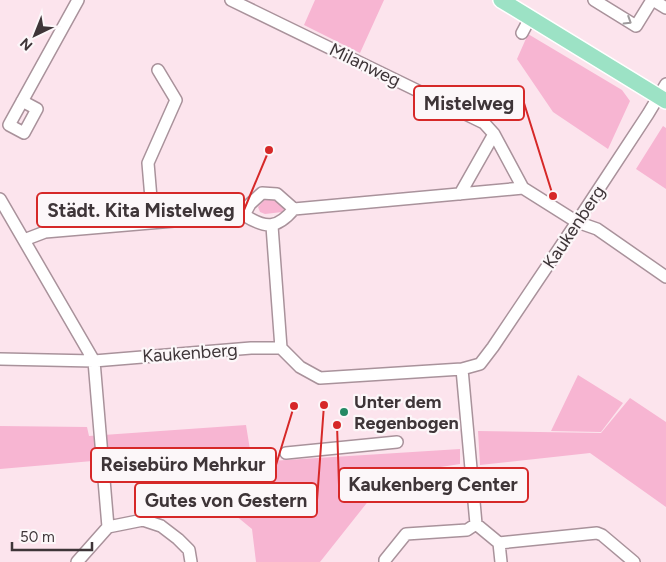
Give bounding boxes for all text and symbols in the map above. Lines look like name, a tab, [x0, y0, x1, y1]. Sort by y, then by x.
north arrow	[10, 10, 60, 60]
one-way arrow	[622, 14, 631, 24]
text: N	[17, 34, 36, 54]
street label: Milanweg	[326, 38, 404, 92]
callout: Mistelweg	[414, 86, 524, 120]
text: Mistelweg	[424, 92, 514, 115]
street label: Kaukenberg	[538, 181, 610, 273]
callout: Städt. Kita Mistelweg	[37, 193, 244, 227]
text: Städt. Kita Mistelweg	[47, 199, 235, 222]
street label: Kaukenberg	[142, 339, 238, 367]
place label: Unter dem Regenbogen	[354, 391, 459, 434]
marker: Unter dem Regenbogen	[338, 406, 350, 418]
callout: Reisebüro Mehrkur	[91, 448, 276, 482]
text: Reisebüro Mehrkur	[100, 453, 266, 476]
callout: Kaukenberg Center	[339, 468, 528, 502]
text: Kaukenberg Center	[348, 473, 518, 496]
callout: Gutes von Gestern	[135, 483, 317, 517]
text: Gutes von Gestern	[145, 489, 307, 512]
scale bar	[12, 520, 92, 552]
text: 50 m	[20, 528, 55, 546]

